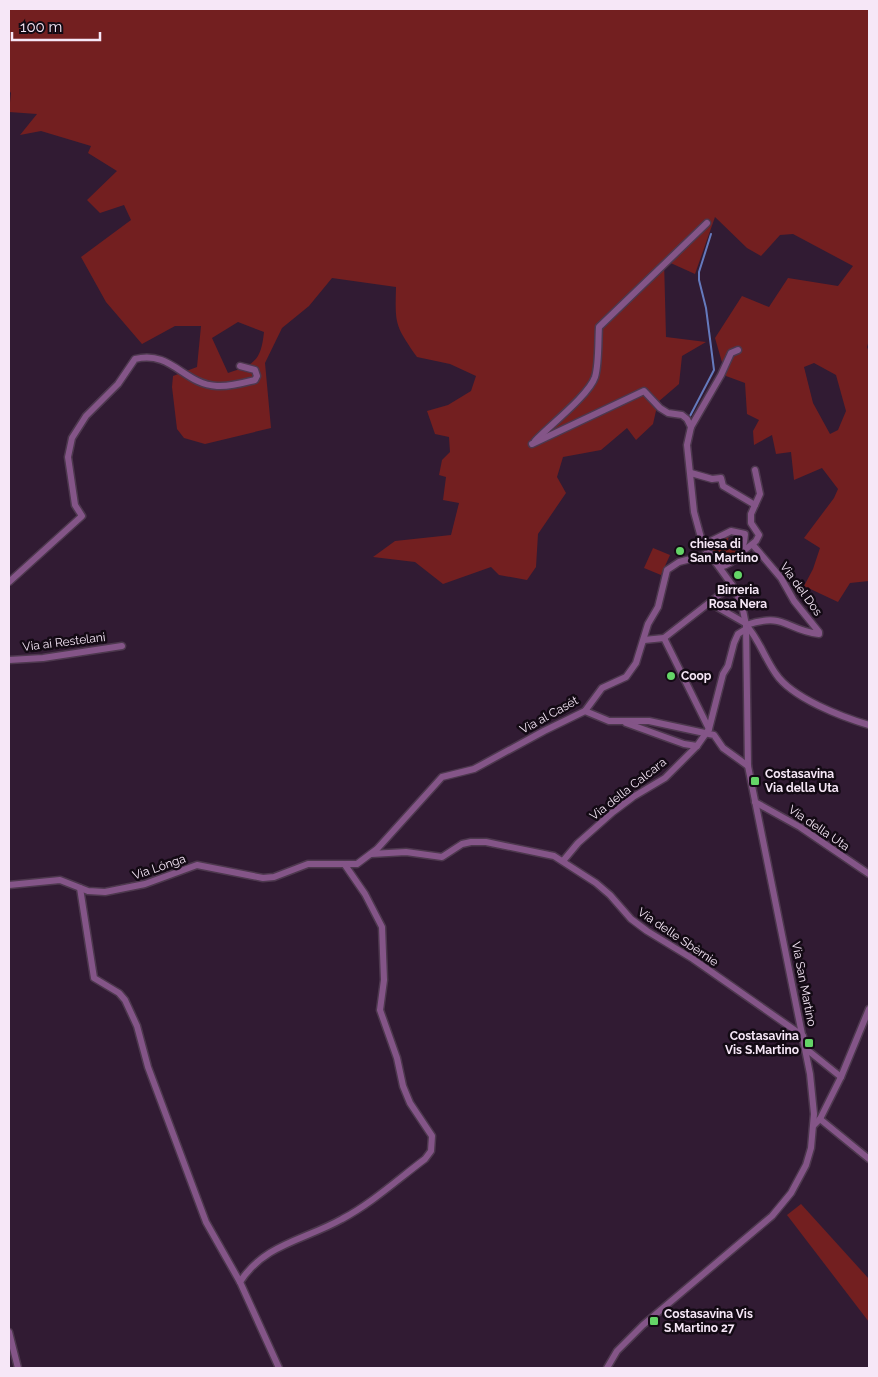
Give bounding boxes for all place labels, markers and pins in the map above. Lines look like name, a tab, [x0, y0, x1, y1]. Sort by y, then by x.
place label: chiesa di San Martino	[690, 537, 758, 565]
marker: chiesa di San Martino	[674, 545, 686, 557]
marker: Birreria Rosa Nera	[732, 569, 744, 581]
place label: Birreria Rosa Nera	[709, 583, 767, 611]
place label: Coop	[681, 669, 712, 683]
marker: Coop	[665, 670, 677, 682]
place label: Costasavina Via della Uta	[765, 767, 839, 795]
marker: Costasavina Via della Uta	[749, 775, 761, 787]
place label: Costasavina Vis S.Martino	[725, 1029, 799, 1057]
marker: Costasavina Vis S.Martino	[803, 1037, 815, 1049]
place label: Costasavina Vis S.Martino 27	[664, 1307, 753, 1335]
marker: Costasavina Vis S.Martino 27	[648, 1315, 660, 1327]

